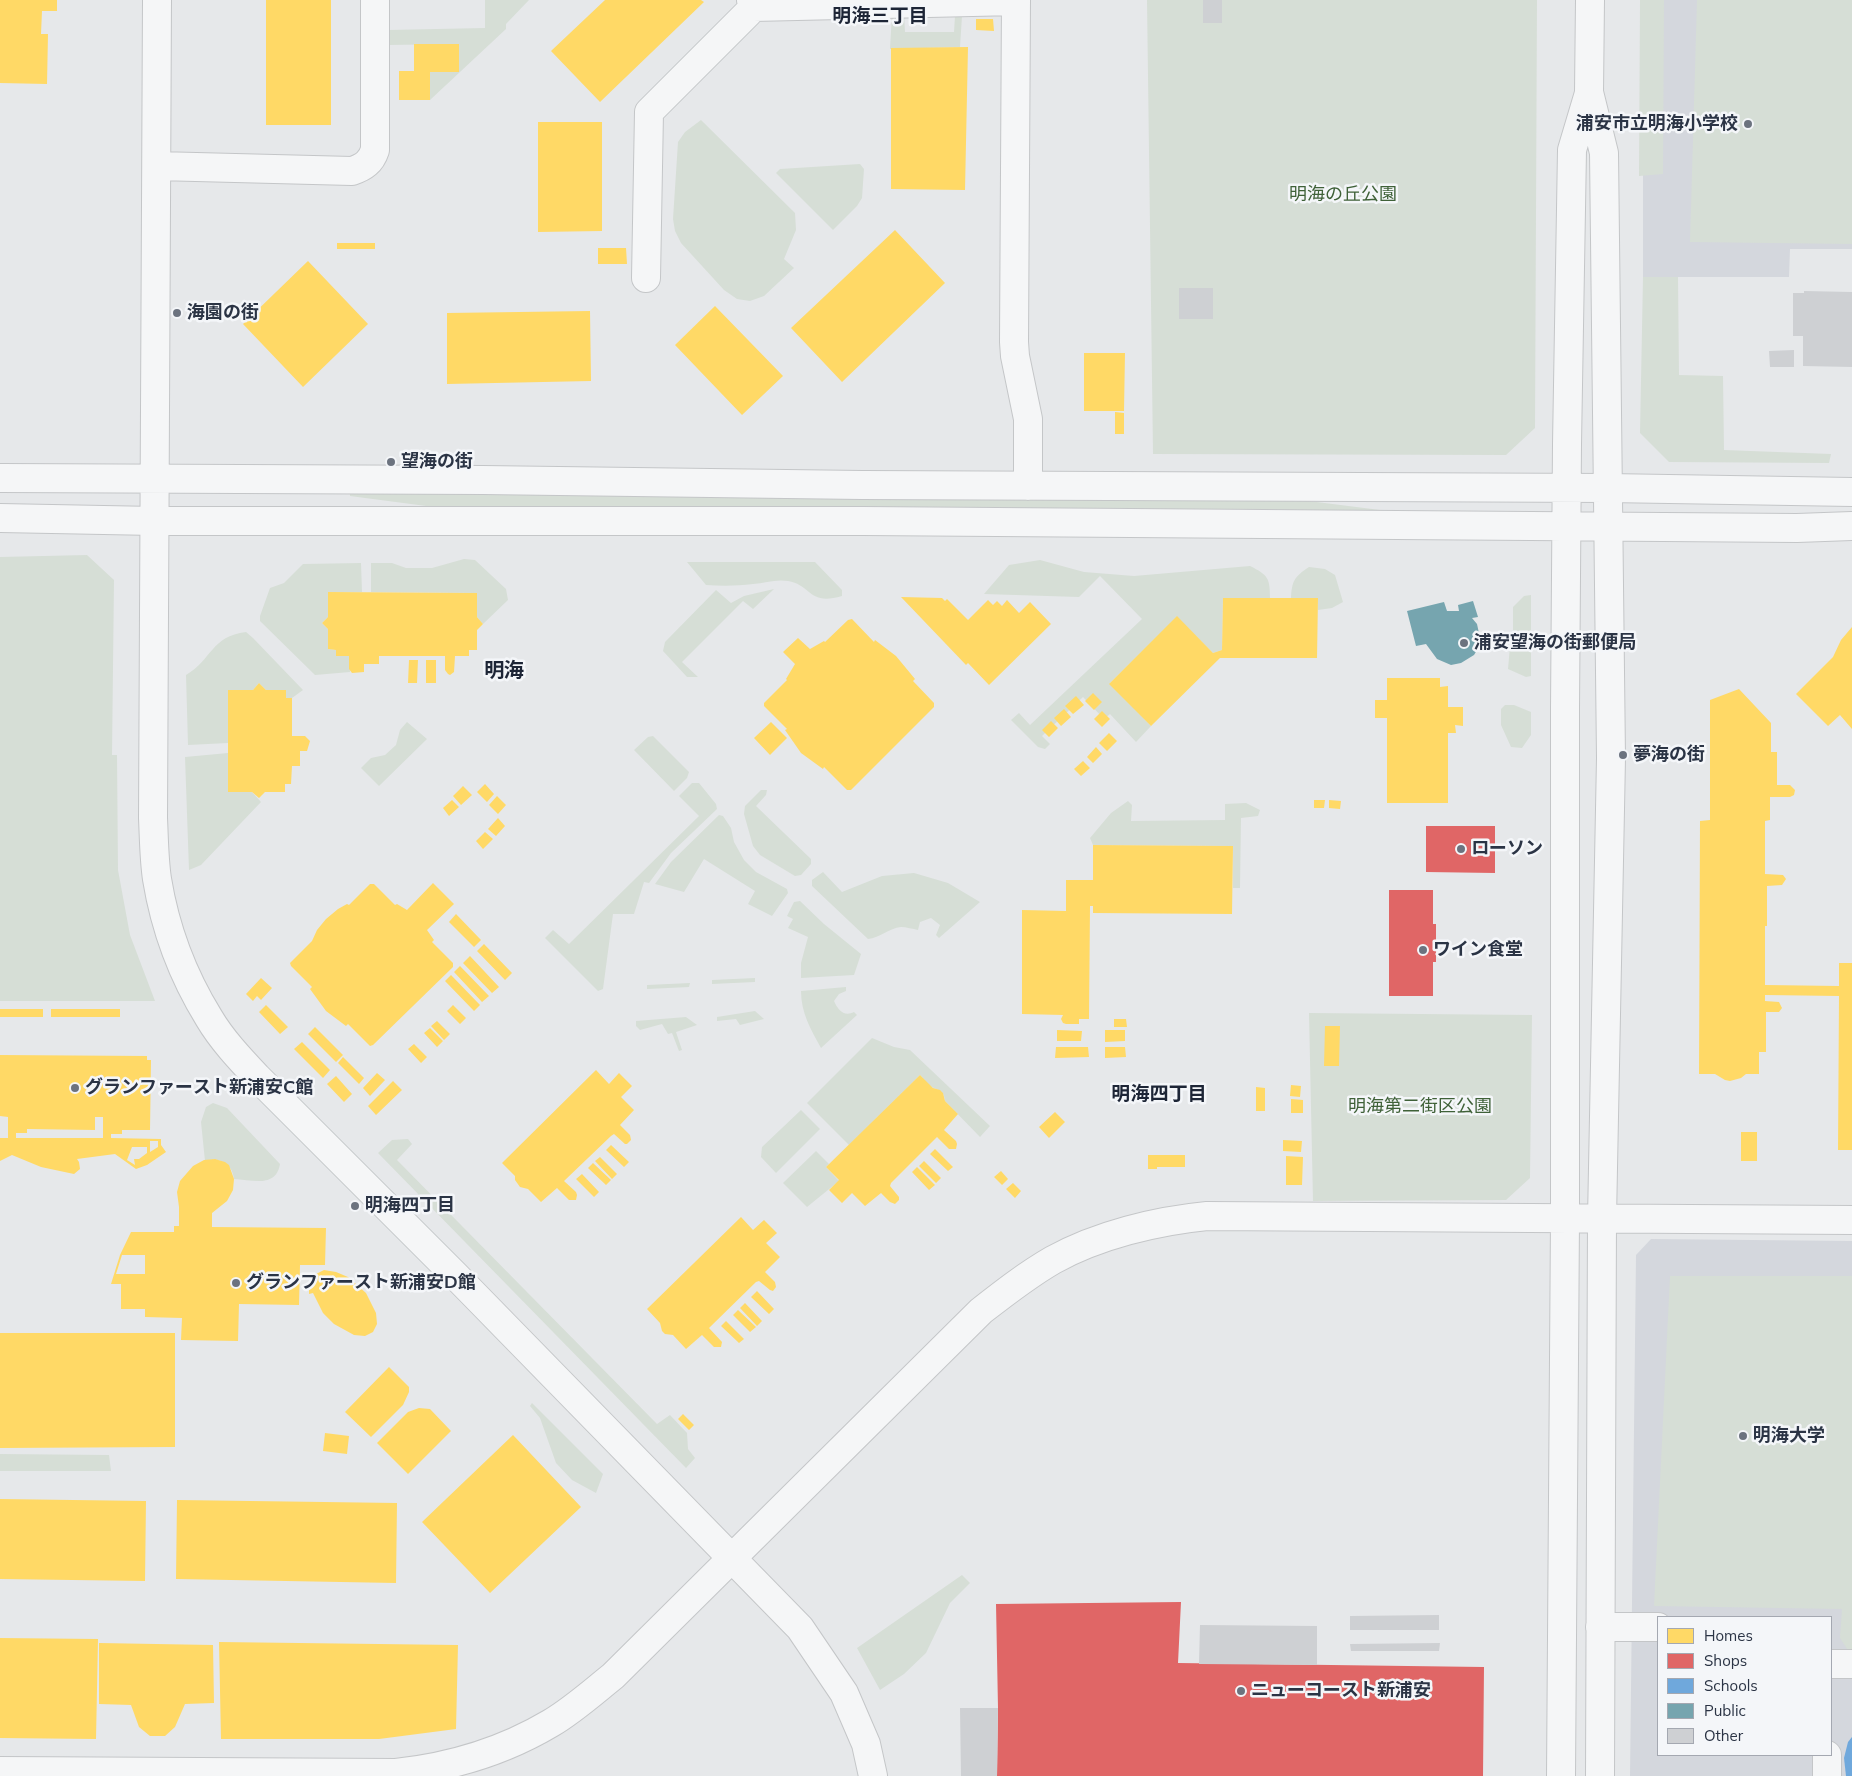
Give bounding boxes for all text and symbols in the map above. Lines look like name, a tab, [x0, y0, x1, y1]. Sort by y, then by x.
district label: 明海三丁目	[833, 5, 927, 27]
place label: 浦安市立明海小学校	[1576, 113, 1738, 135]
marker: 浦安市立明海小学校	[1742, 118, 1754, 130]
park label: 明海の丘公園	[1289, 184, 1397, 206]
place label: 海園の街	[187, 302, 259, 324]
marker: 海園の街	[171, 307, 183, 319]
place label: 望海の街	[401, 451, 473, 473]
marker: 望海の街	[385, 456, 397, 468]
place label: 浦安望海の街郵便局	[1474, 632, 1636, 654]
marker: 浦安望海の街郵便局	[1458, 637, 1470, 649]
district label: 明海	[484, 659, 524, 683]
place label: 夢海の街	[1633, 744, 1705, 766]
marker: 夢海の街	[1617, 749, 1629, 761]
place label: ローソン	[1471, 838, 1543, 860]
marker: ローソン	[1455, 843, 1467, 855]
place label: ワイン食堂	[1433, 939, 1523, 961]
marker: ワイン食堂	[1417, 944, 1429, 956]
place label: グランファースト新浦安C館	[85, 1077, 313, 1099]
marker: グランファースト新浦安C館	[69, 1082, 81, 1094]
district label: 明海四丁目	[1112, 1083, 1206, 1105]
park label: 明海第二街区公園	[1348, 1096, 1492, 1118]
place label: 明海四丁目	[365, 1195, 455, 1217]
marker: 明海四丁目	[349, 1200, 361, 1212]
place label: グランファースト新浦安D館	[246, 1272, 476, 1294]
marker: グランファースト新浦安D館	[230, 1277, 242, 1289]
place label: 明海大学	[1753, 1425, 1825, 1447]
marker: 明海大学	[1737, 1430, 1749, 1442]
legend	[1657, 1616, 1832, 1756]
text: Homes	[1704, 1626, 1753, 1645]
text: Shops	[1704, 1651, 1747, 1670]
text: Schools	[1704, 1676, 1758, 1695]
place label: ニューコースト新浦安	[1251, 1680, 1431, 1702]
marker: ニューコースト新浦安	[1235, 1685, 1247, 1697]
text: Public	[1704, 1701, 1746, 1720]
text: Other	[1704, 1726, 1743, 1745]

